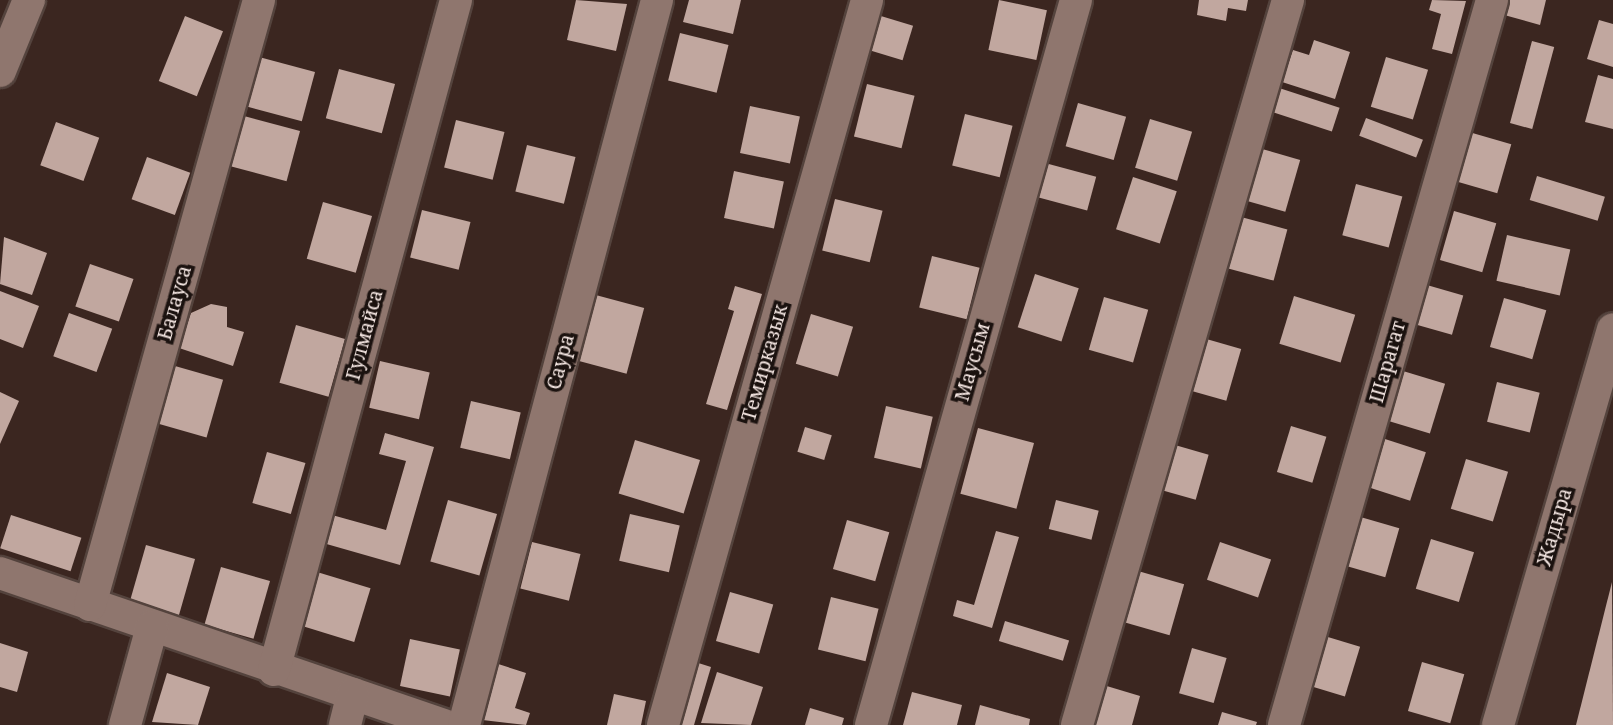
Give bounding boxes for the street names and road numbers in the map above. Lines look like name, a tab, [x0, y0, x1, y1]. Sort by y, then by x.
street label: Балауса	[154, 263, 196, 343]
street label: Гулмайса	[342, 287, 388, 383]
street label: Темирказык	[737, 302, 793, 424]
street label: Шарагат	[1365, 318, 1411, 406]
street label: Маусым	[951, 320, 995, 404]
street label: Саура	[543, 332, 579, 392]
street label: Жадыра	[1533, 486, 1577, 568]

